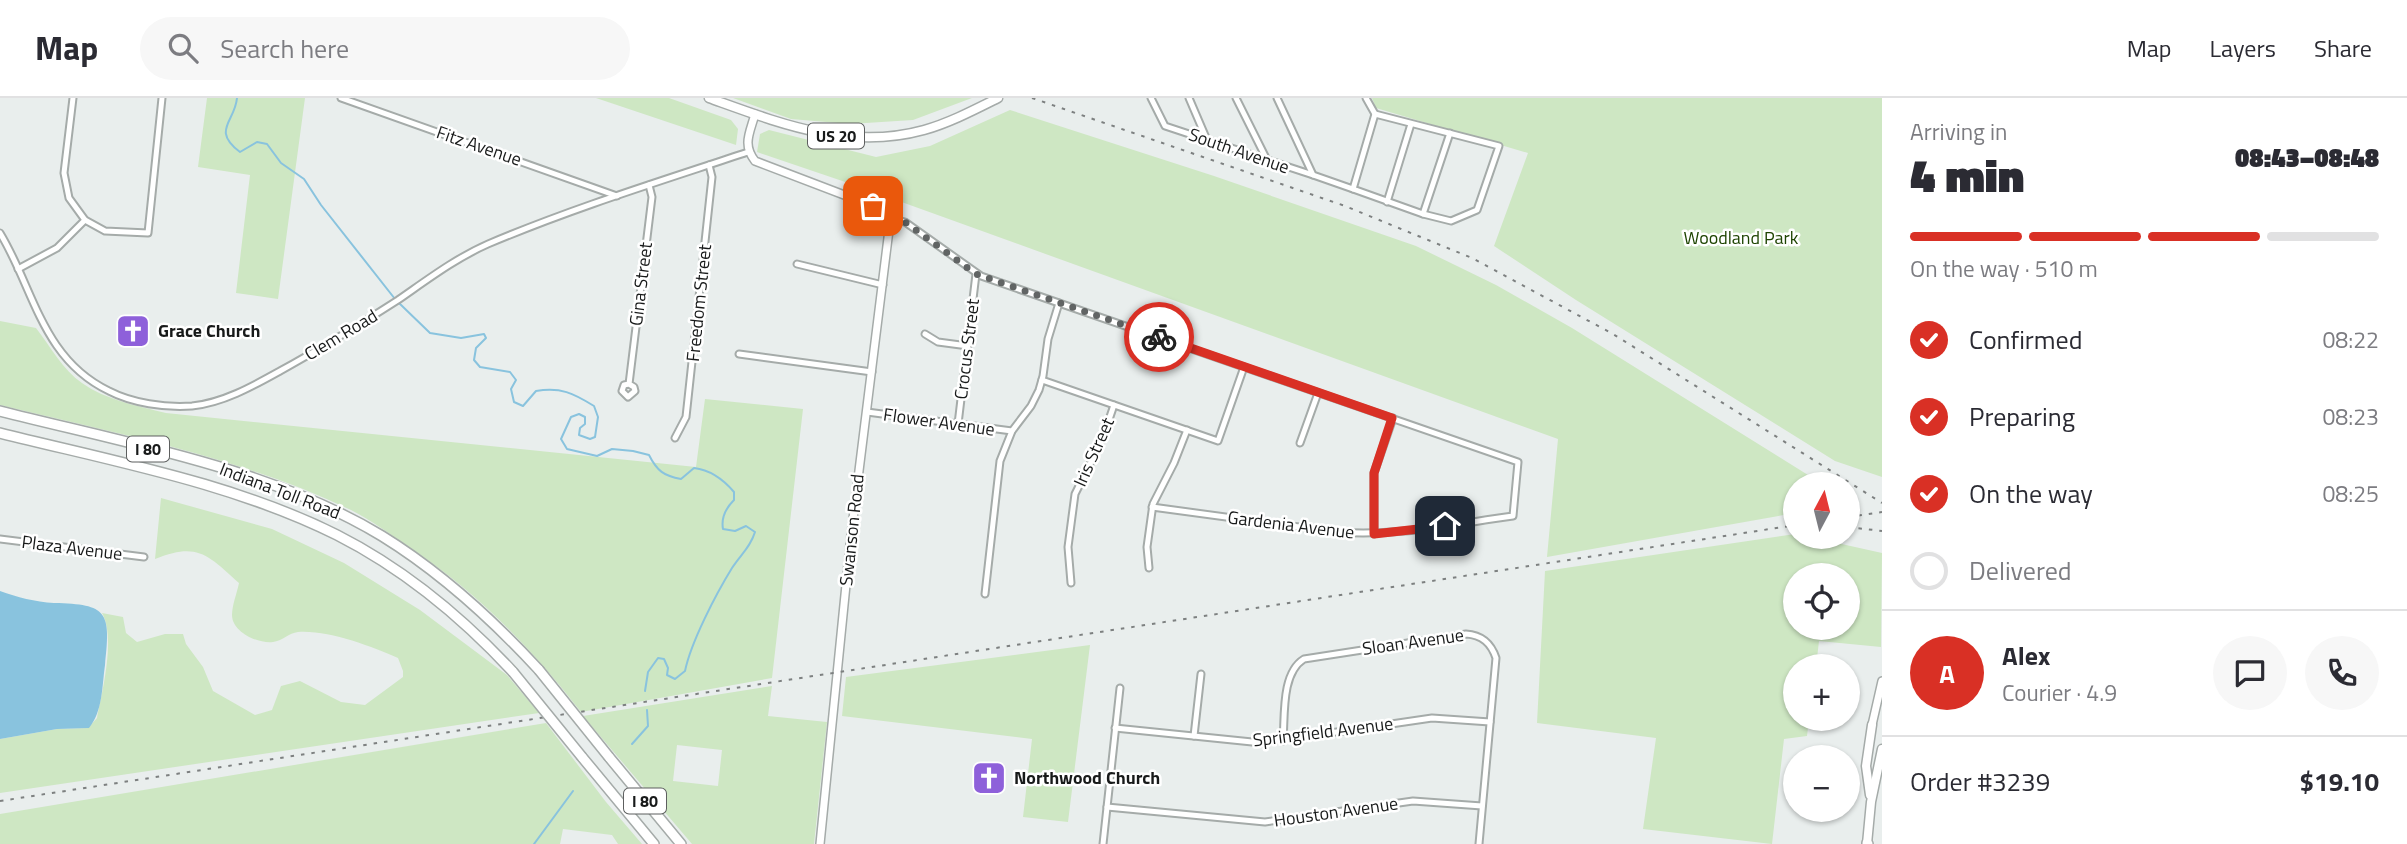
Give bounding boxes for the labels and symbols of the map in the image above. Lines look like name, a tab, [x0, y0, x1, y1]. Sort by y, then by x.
street label: Fitz Avenue	[433, 118, 525, 173]
street label: South Avenue	[1185, 121, 1293, 180]
road number: US 20	[808, 124, 864, 148]
pin	[843, 176, 903, 236]
park label: Woodland Park	[1684, 224, 1799, 251]
street label: Gina Street	[622, 240, 659, 327]
street label: Freedom Street	[679, 242, 718, 363]
street label: Crocus Street	[947, 296, 986, 401]
street label: Clem Road	[299, 302, 382, 367]
courier	[1124, 302, 1194, 372]
church icon: Grace Church	[114, 312, 152, 350]
place label: Grace Church	[158, 317, 260, 344]
street label: Flower Avenue	[882, 400, 997, 443]
street label: Iris Street	[1066, 412, 1121, 491]
road number: I 80	[127, 436, 169, 462]
street label: Indiana Toll Road	[216, 455, 345, 526]
north arrow	[1783, 472, 1860, 550]
street label: Swanson Road	[832, 473, 871, 587]
pin	[1415, 496, 1475, 556]
street label: Gardenia Avenue	[1226, 503, 1356, 546]
street label: Plaza Avenue	[20, 528, 124, 567]
street label: Sloan Avenue	[1360, 621, 1465, 662]
street label: Springfield Avenue	[1251, 709, 1395, 754]
church icon: Northwood Church	[970, 759, 1008, 797]
place label: Northwood Church	[1014, 764, 1160, 791]
road number: I 80	[624, 788, 666, 814]
street label: Houston Avenue	[1272, 789, 1400, 834]

